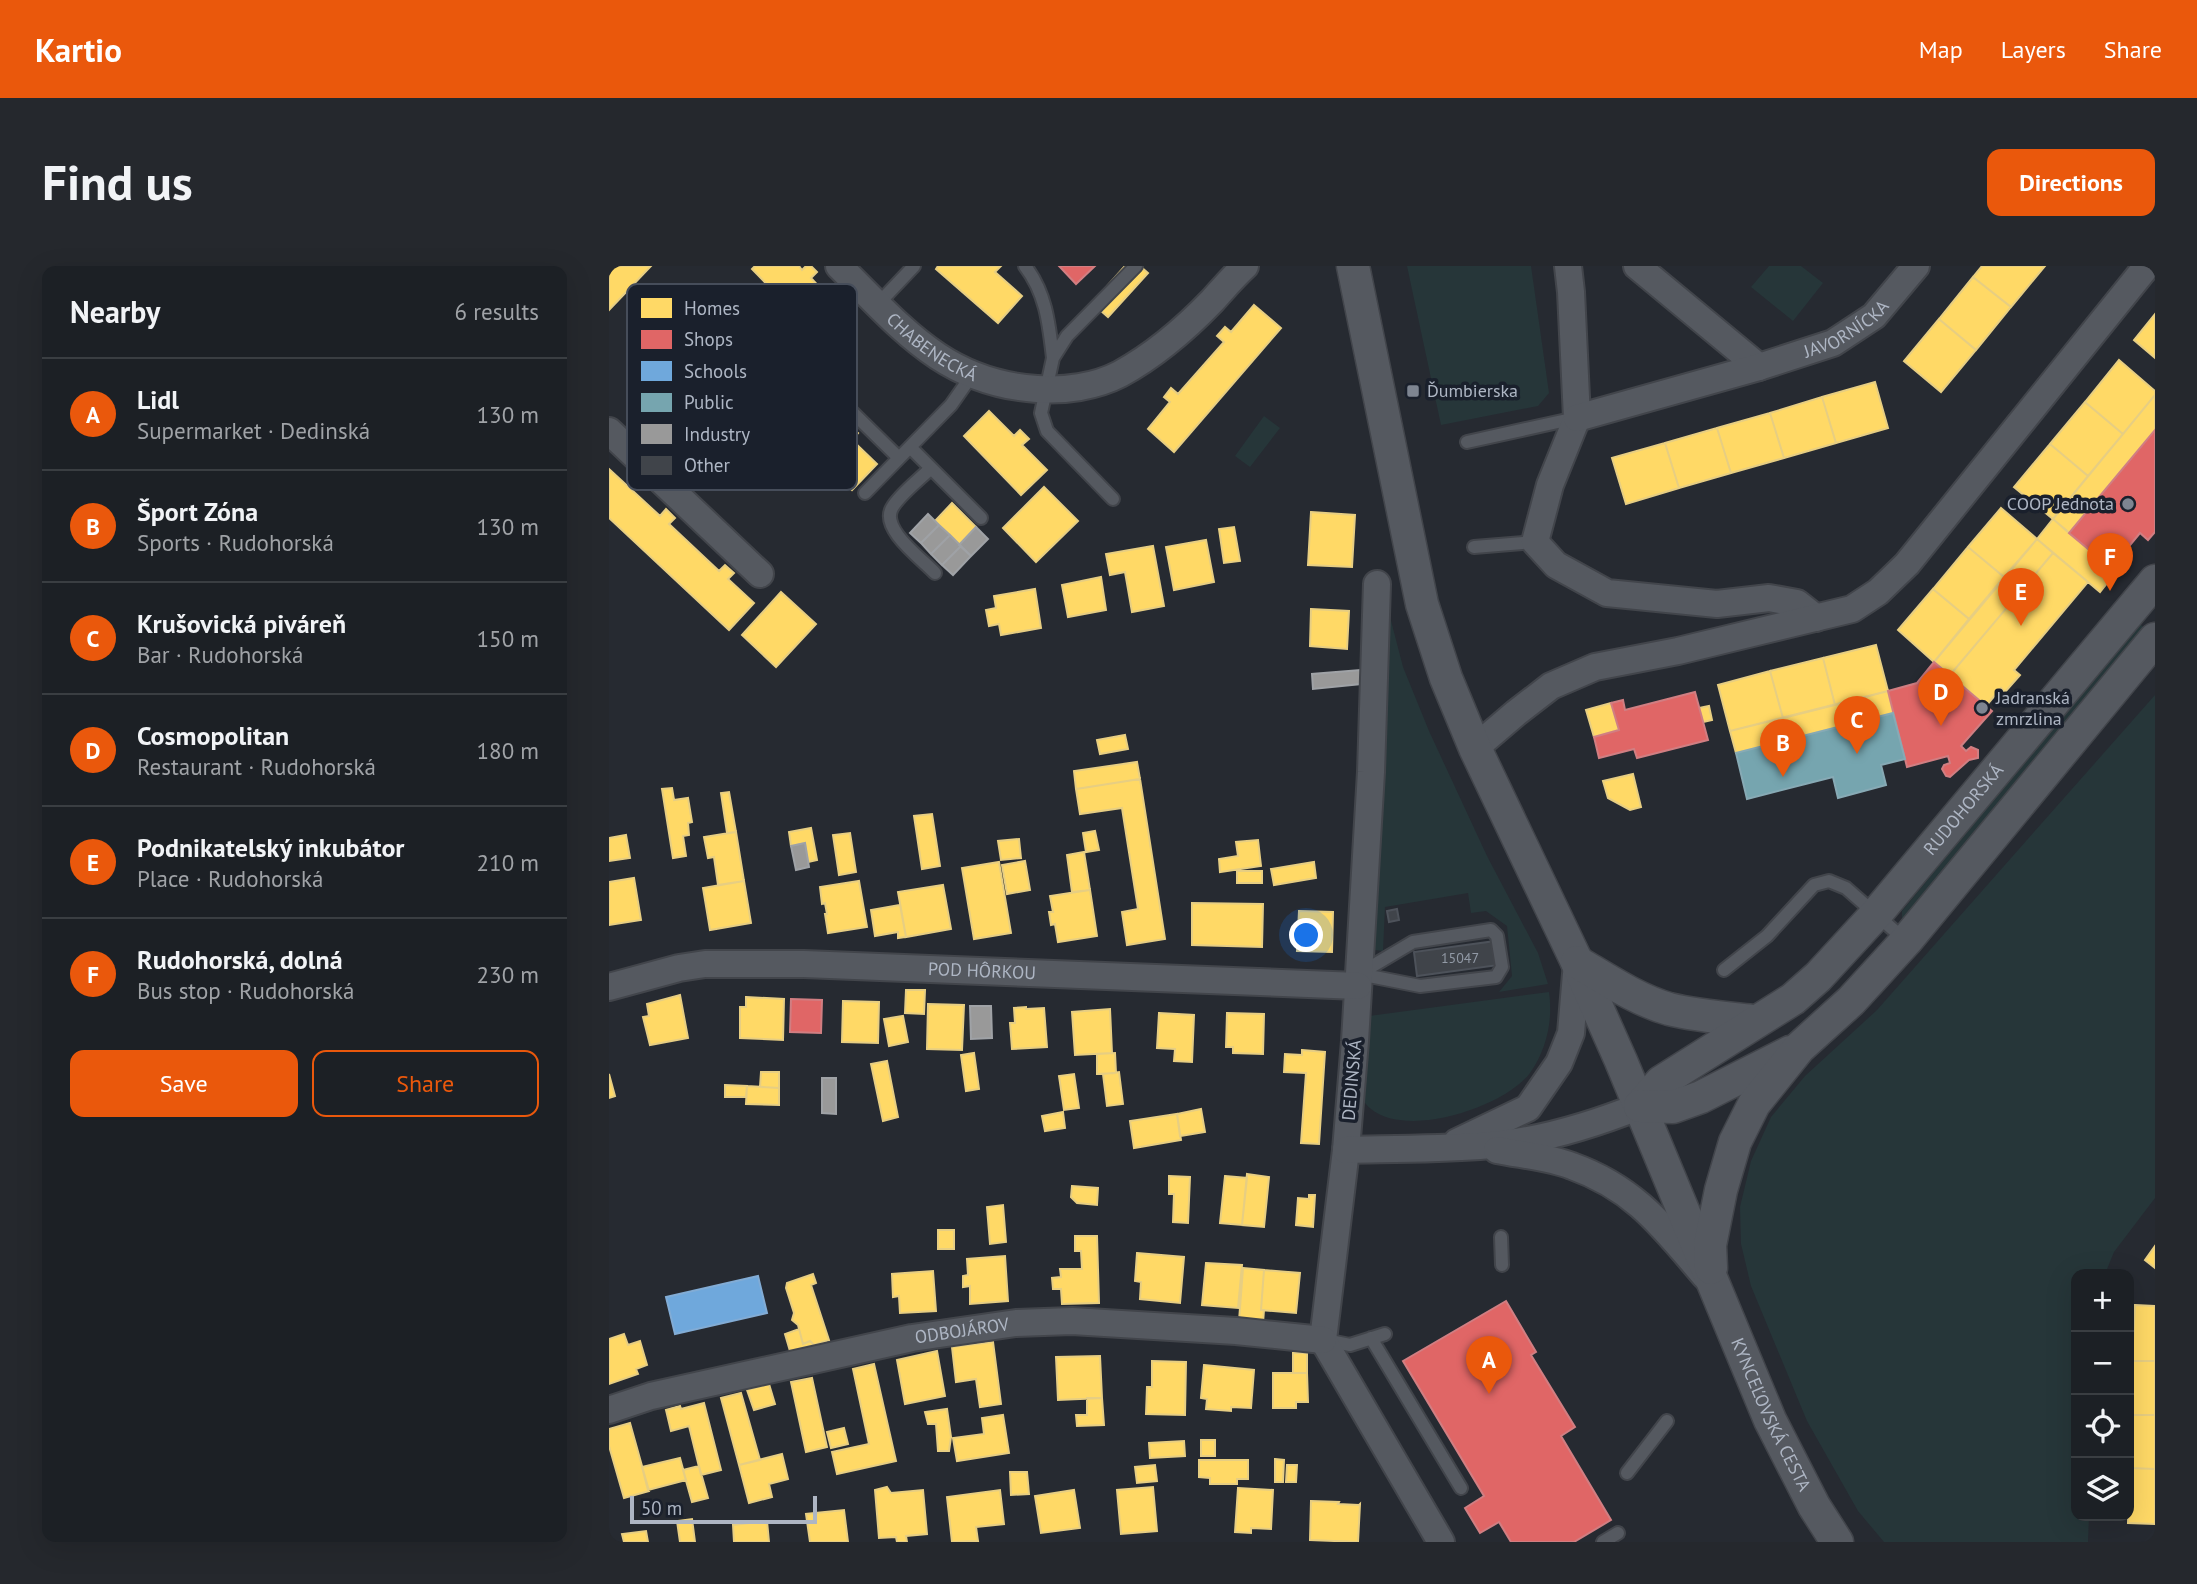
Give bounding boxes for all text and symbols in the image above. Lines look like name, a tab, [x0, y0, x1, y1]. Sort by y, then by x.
text: Kartio	[35, 28, 122, 71]
text: Map	[1919, 34, 1963, 65]
text: Layers	[2001, 34, 2066, 65]
text: Share	[2104, 34, 2162, 65]
button: Directions	[1987, 149, 2155, 216]
text: Find us	[42, 150, 193, 214]
legend	[627, 284, 857, 490]
text: Nearby	[70, 292, 160, 331]
street label: JAVORNÍCKA	[1800, 295, 1894, 363]
text: Homes	[684, 296, 740, 320]
text: 6 results	[455, 297, 539, 326]
street label: CHABENECKÁ	[882, 307, 981, 386]
text: Shops	[684, 327, 733, 351]
text: Schools	[684, 359, 747, 383]
place label: Ďumbierska	[1427, 379, 1518, 402]
text: Lidl	[137, 383, 179, 416]
marker: Ďumbierska	[1405, 383, 1421, 399]
text: Public	[684, 390, 734, 414]
text: A	[86, 400, 100, 429]
text: 130 m	[477, 400, 539, 429]
text: Supermarket · Dedinská	[137, 416, 370, 445]
text: Industry	[684, 422, 750, 446]
text: Other	[684, 453, 730, 477]
place label: COOP Jednota	[2007, 492, 2114, 515]
text: Šport Zóna	[137, 495, 258, 528]
marker: COOP Jednota	[2120, 496, 2136, 512]
text: B	[86, 512, 100, 541]
text: 130 m	[477, 512, 539, 541]
text: Sports · Rudohorská	[137, 528, 334, 557]
pin: F	[2087, 533, 2133, 591]
pin: E	[1998, 568, 2044, 626]
text: Krušovická piváreň	[137, 607, 346, 640]
text: C	[87, 624, 99, 653]
text: 150 m	[477, 624, 539, 653]
text: Bar · Rudohorská	[137, 640, 303, 669]
pin: D	[1918, 668, 1964, 726]
place label: Jadranská zmrzlina	[1995, 686, 2070, 730]
pin: C	[1834, 696, 1880, 754]
marker: Jadranská zmrzlina	[1974, 700, 1990, 716]
text: Cosmopolitan	[137, 719, 289, 752]
pin: B	[1760, 719, 1806, 777]
text: D	[86, 736, 100, 765]
text: 180 m	[477, 736, 539, 765]
text: Restaurant · Rudohorská	[137, 752, 376, 781]
street label: RUDOHORSKÁ	[1918, 759, 2008, 860]
text: Podnikatelský inkubátor	[137, 831, 405, 864]
text: E	[87, 848, 99, 877]
text: 210 m	[477, 848, 539, 877]
text: Place · Rudohorská	[137, 864, 323, 893]
your location	[1289, 918, 1323, 952]
text: Rudohorská, dolná	[137, 943, 343, 976]
house number: 15047	[1441, 949, 1479, 967]
street label: POD HÔRKOU	[928, 957, 1036, 984]
text: F	[87, 960, 99, 989]
text: 230 m	[477, 960, 539, 989]
text: Bus stop · Rudohorská	[137, 976, 354, 1005]
street label: DEDINSKÁ	[1337, 1038, 1367, 1121]
button: Save	[70, 1050, 298, 1117]
button: Share	[312, 1050, 539, 1117]
map controls	[2071, 1269, 2134, 1521]
button: +	[2071, 1269, 2134, 1332]
street label: ODBOJÁROV	[913, 1312, 1011, 1348]
button: −	[2071, 1332, 2134, 1395]
street label: KYNCEĽOVSKÁ CESTA	[1726, 1334, 1817, 1495]
pin: A	[1466, 1336, 1512, 1394]
button: locate	[2071, 1395, 2134, 1458]
button: layers	[2071, 1458, 2134, 1521]
scale bar	[630, 1493, 817, 1525]
text: 50 m	[641, 1496, 682, 1520]

